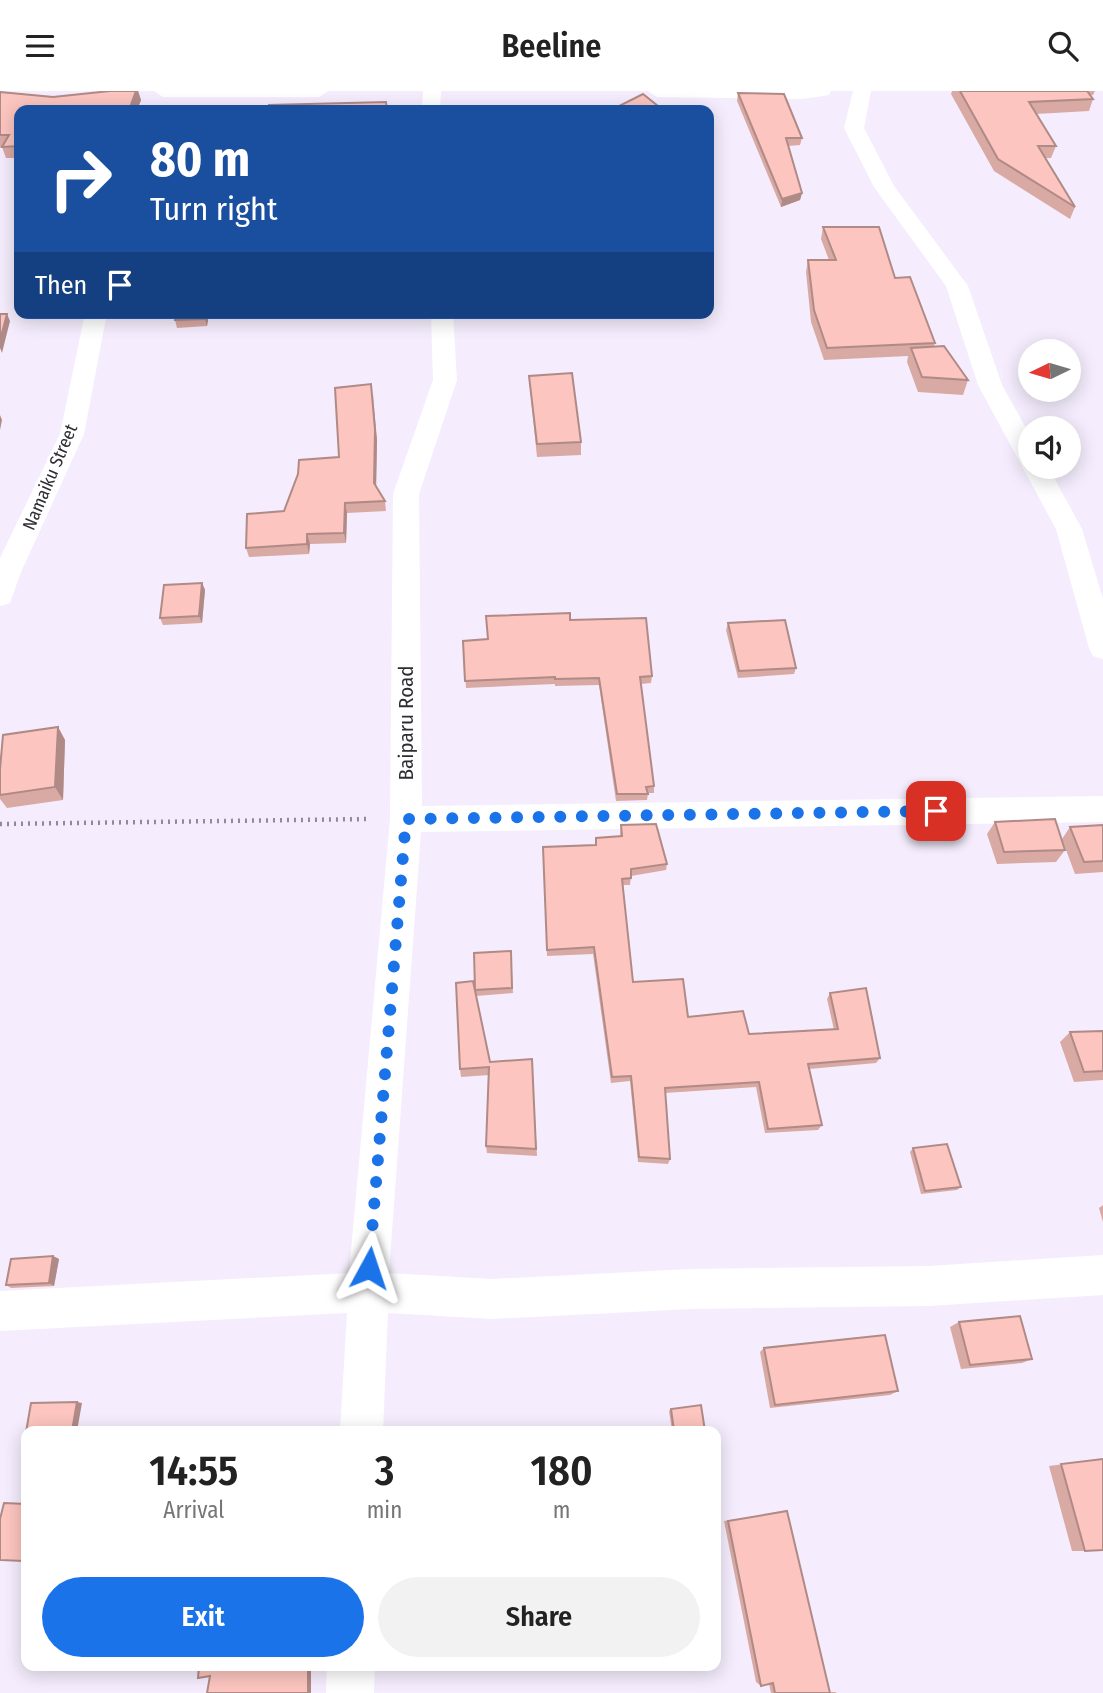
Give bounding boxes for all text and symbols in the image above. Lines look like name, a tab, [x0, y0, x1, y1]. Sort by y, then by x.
icon: menu	[21, 27, 59, 65]
text: Beeline	[502, 27, 601, 65]
icon: search	[1044, 27, 1082, 65]
text: 80 m	[150, 130, 250, 189]
icon: right	[35, 133, 126, 224]
text: Turn right	[150, 190, 277, 228]
icon: arrive	[101, 266, 139, 304]
text: Then	[35, 270, 87, 301]
north arrow	[1018, 339, 1082, 403]
map controls	[1018, 339, 1081, 479]
button: sound	[1018, 416, 1081, 479]
street label: Namaiku Street	[18, 421, 82, 533]
street label: Baiparu Road	[393, 665, 419, 781]
pin	[906, 781, 966, 841]
icon: arrive	[917, 792, 955, 830]
position arrow	[332, 1231, 406, 1305]
text: 14:55	[149, 1446, 238, 1496]
text: 3	[375, 1446, 394, 1496]
text: 180	[531, 1446, 593, 1496]
text: Arrival	[163, 1496, 224, 1524]
text: min	[367, 1496, 402, 1524]
text: m	[553, 1496, 570, 1524]
button: Exit	[42, 1577, 364, 1657]
button: Share	[378, 1577, 700, 1657]

